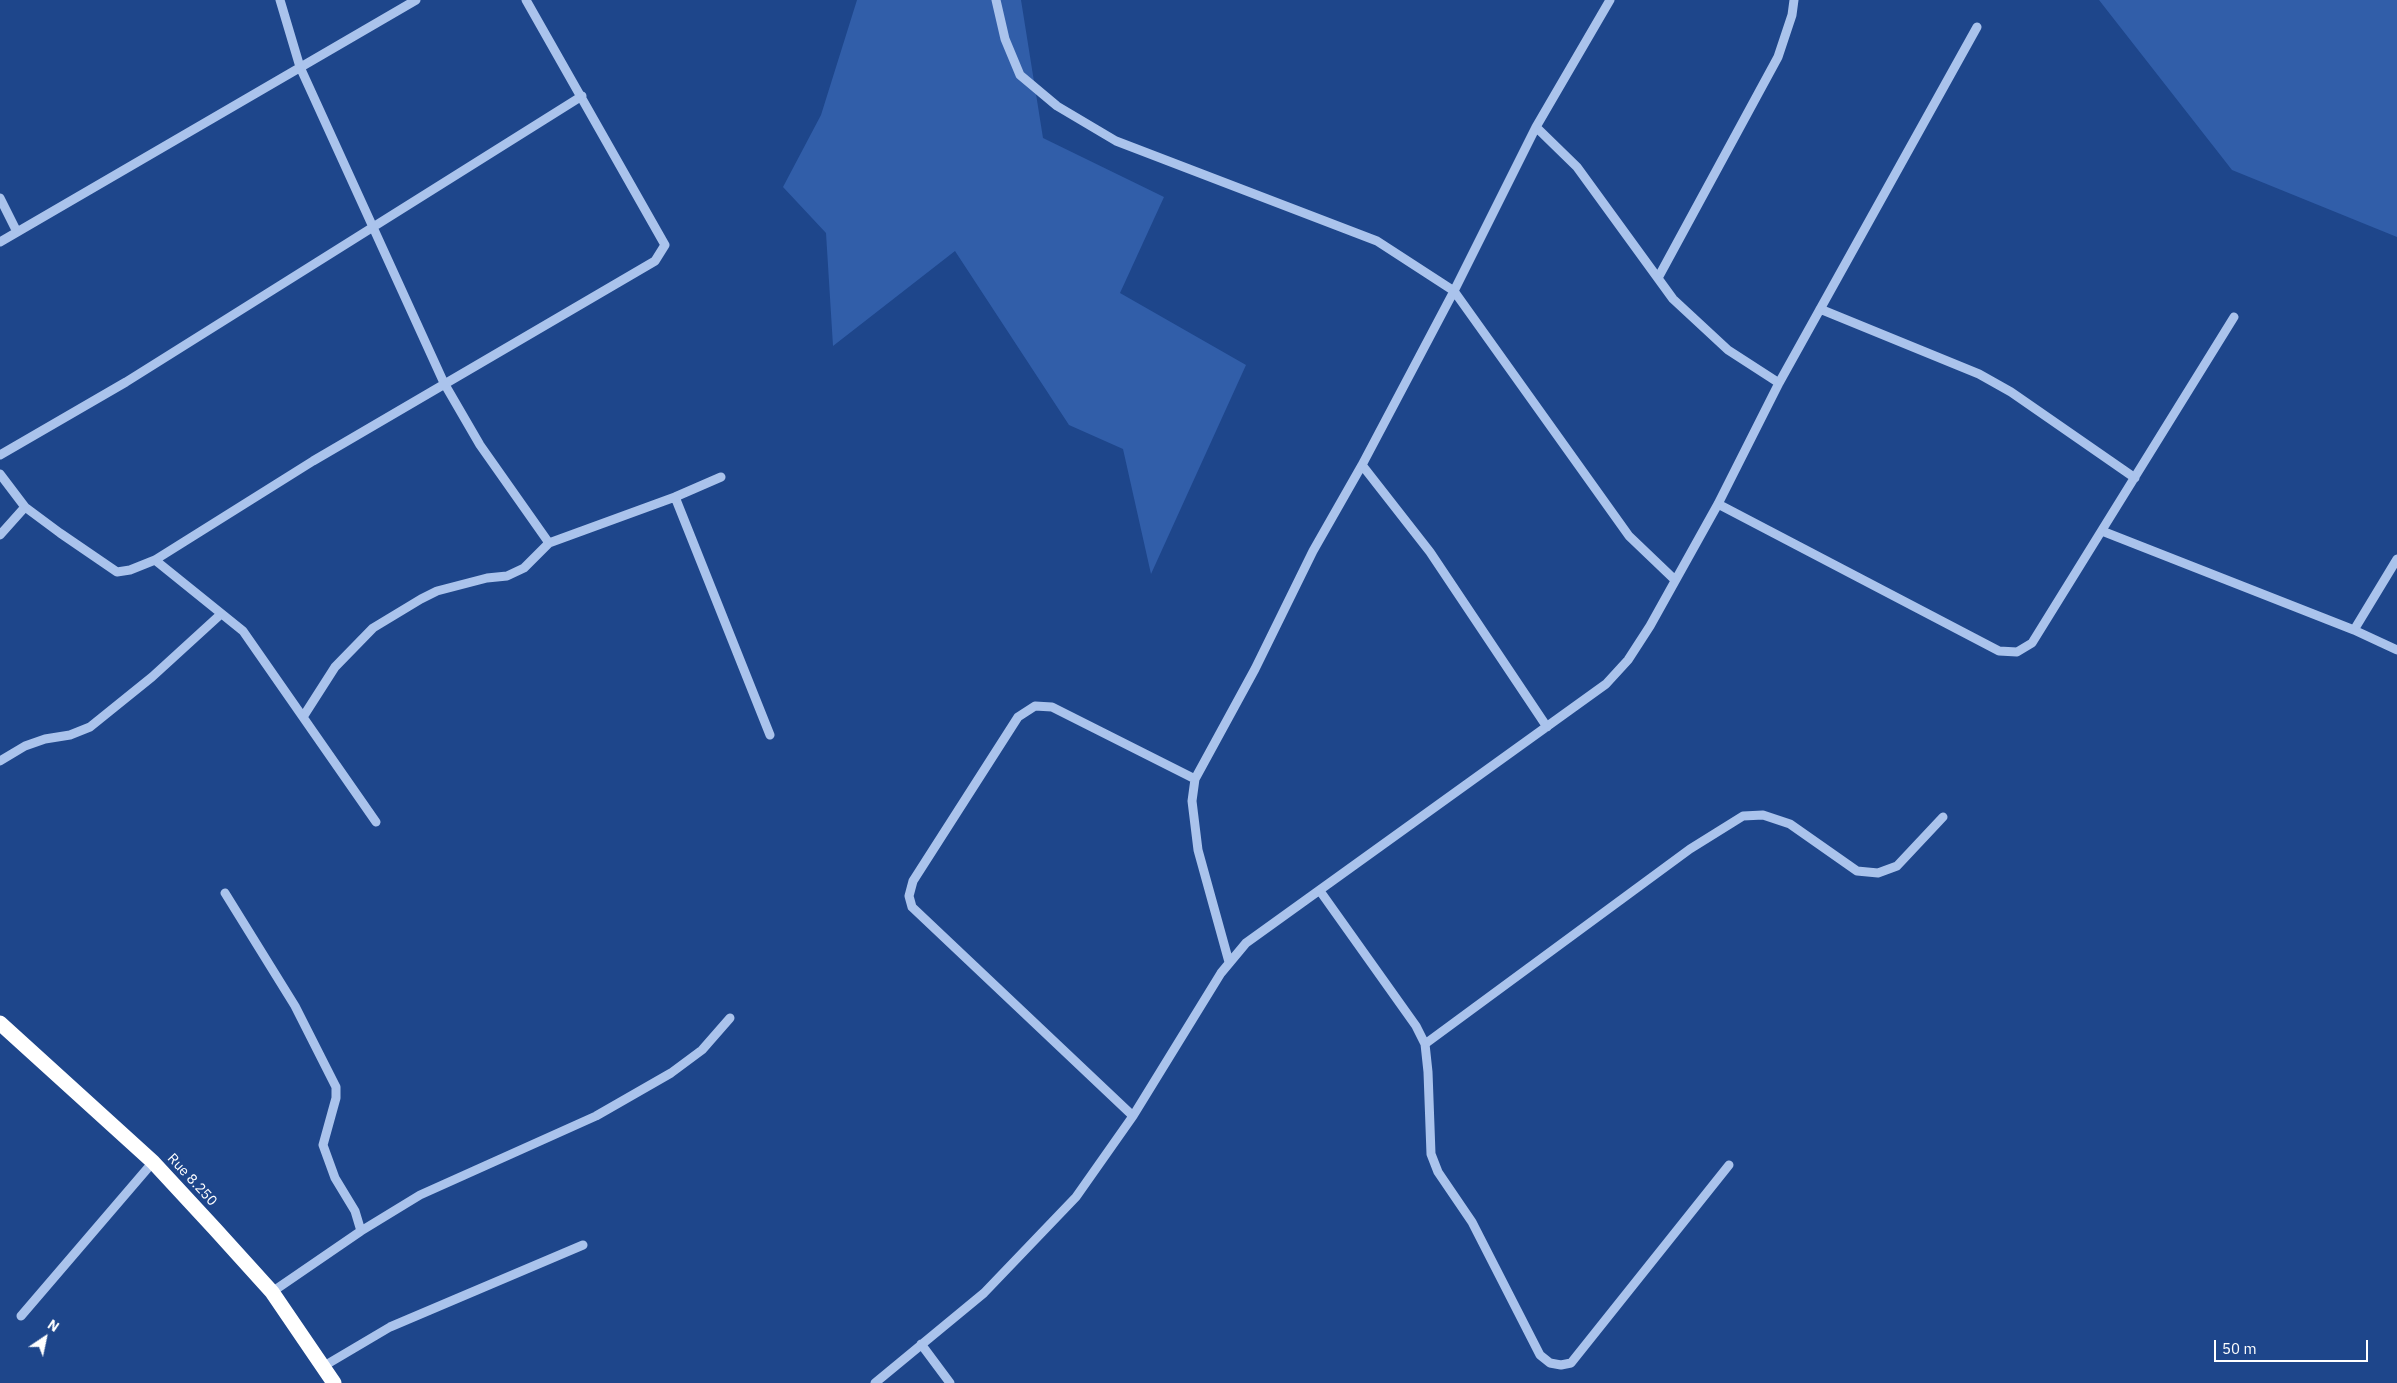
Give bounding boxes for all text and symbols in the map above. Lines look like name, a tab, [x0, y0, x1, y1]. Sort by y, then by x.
street label: Rue 8.250	[164, 1150, 220, 1210]
north arrow	[20, 1313, 70, 1363]
text: N	[44, 1315, 63, 1336]
scale bar	[2217, 1330, 2371, 1362]
text: 50 m	[2222, 1339, 2257, 1358]

